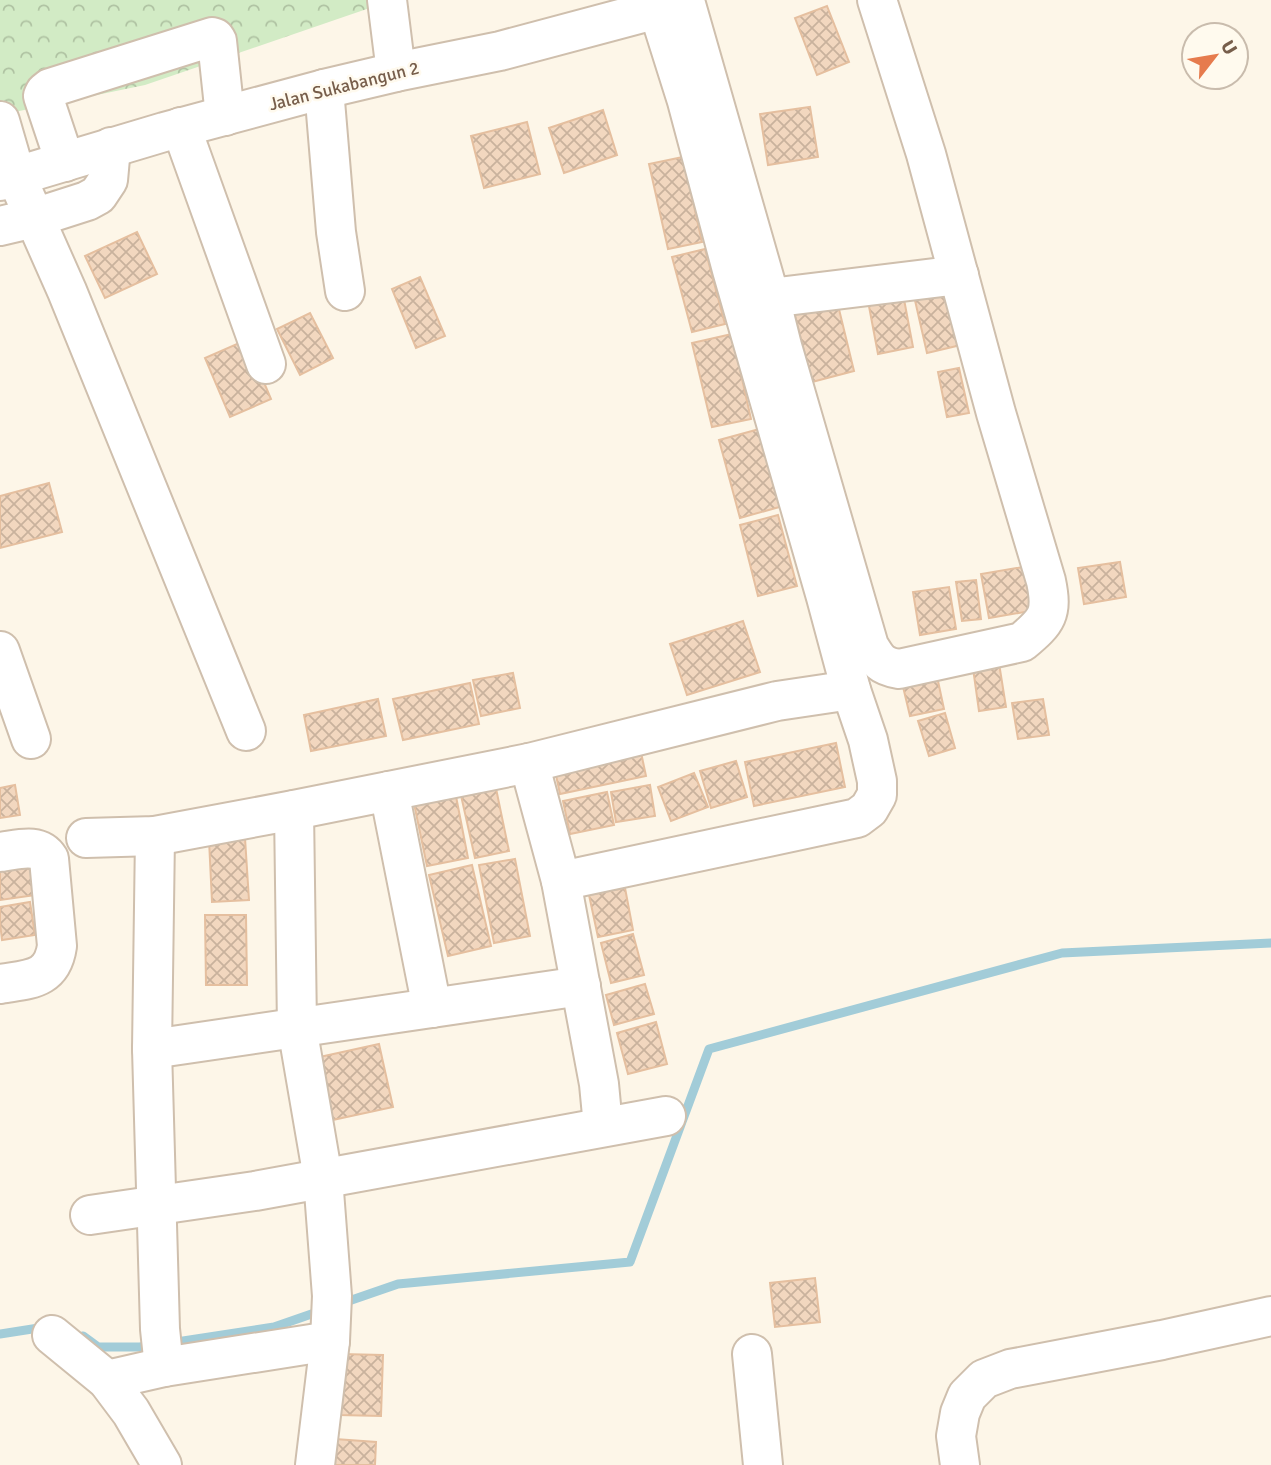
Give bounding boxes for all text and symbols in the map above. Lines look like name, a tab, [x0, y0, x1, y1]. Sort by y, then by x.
north arrow	[1180, 21, 1250, 91]
text: U	[1215, 36, 1242, 59]
street label: Jalan Sukabangun 2	[267, 57, 421, 115]

